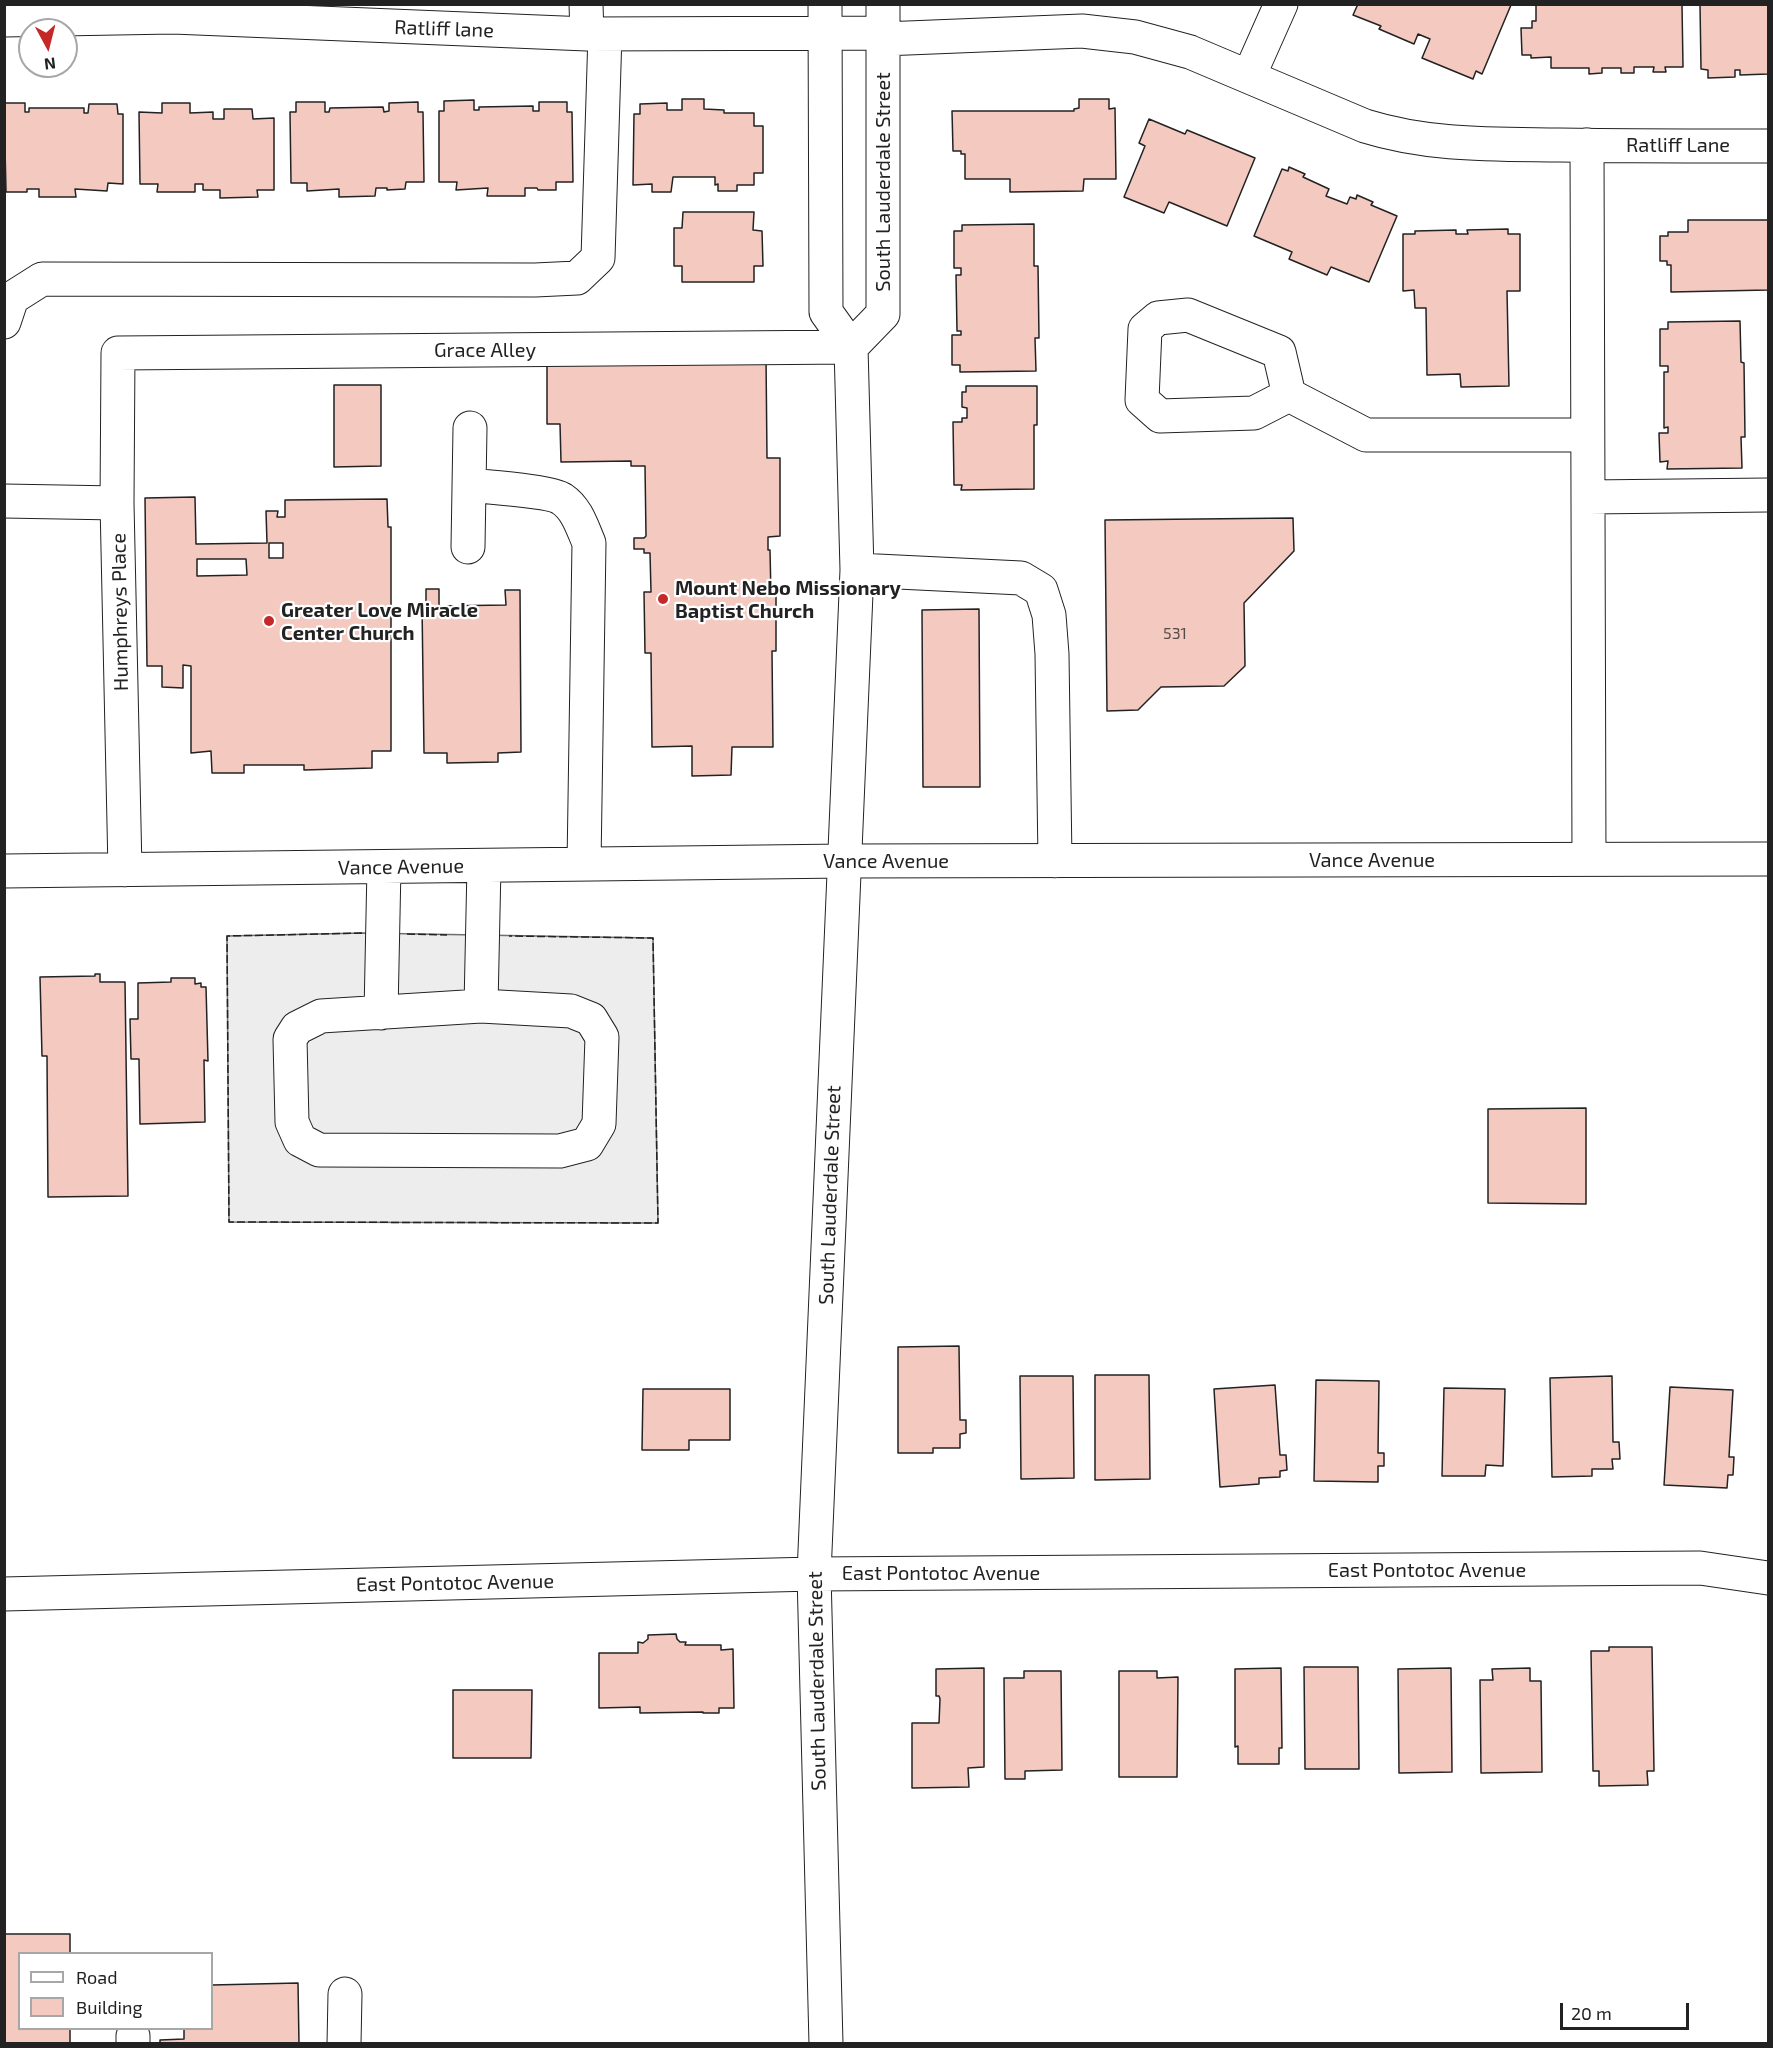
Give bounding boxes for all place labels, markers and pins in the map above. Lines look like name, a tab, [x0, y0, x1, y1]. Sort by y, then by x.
place label: Mount Nebo Missionary Baptist Church	[675, 576, 901, 623]
marker: Mount Nebo Missionary Baptist Church	[656, 592, 670, 606]
place label: Greater Love Miracle Center Church	[281, 598, 478, 645]
marker: Greater Love Miracle Center Church	[262, 614, 276, 628]

